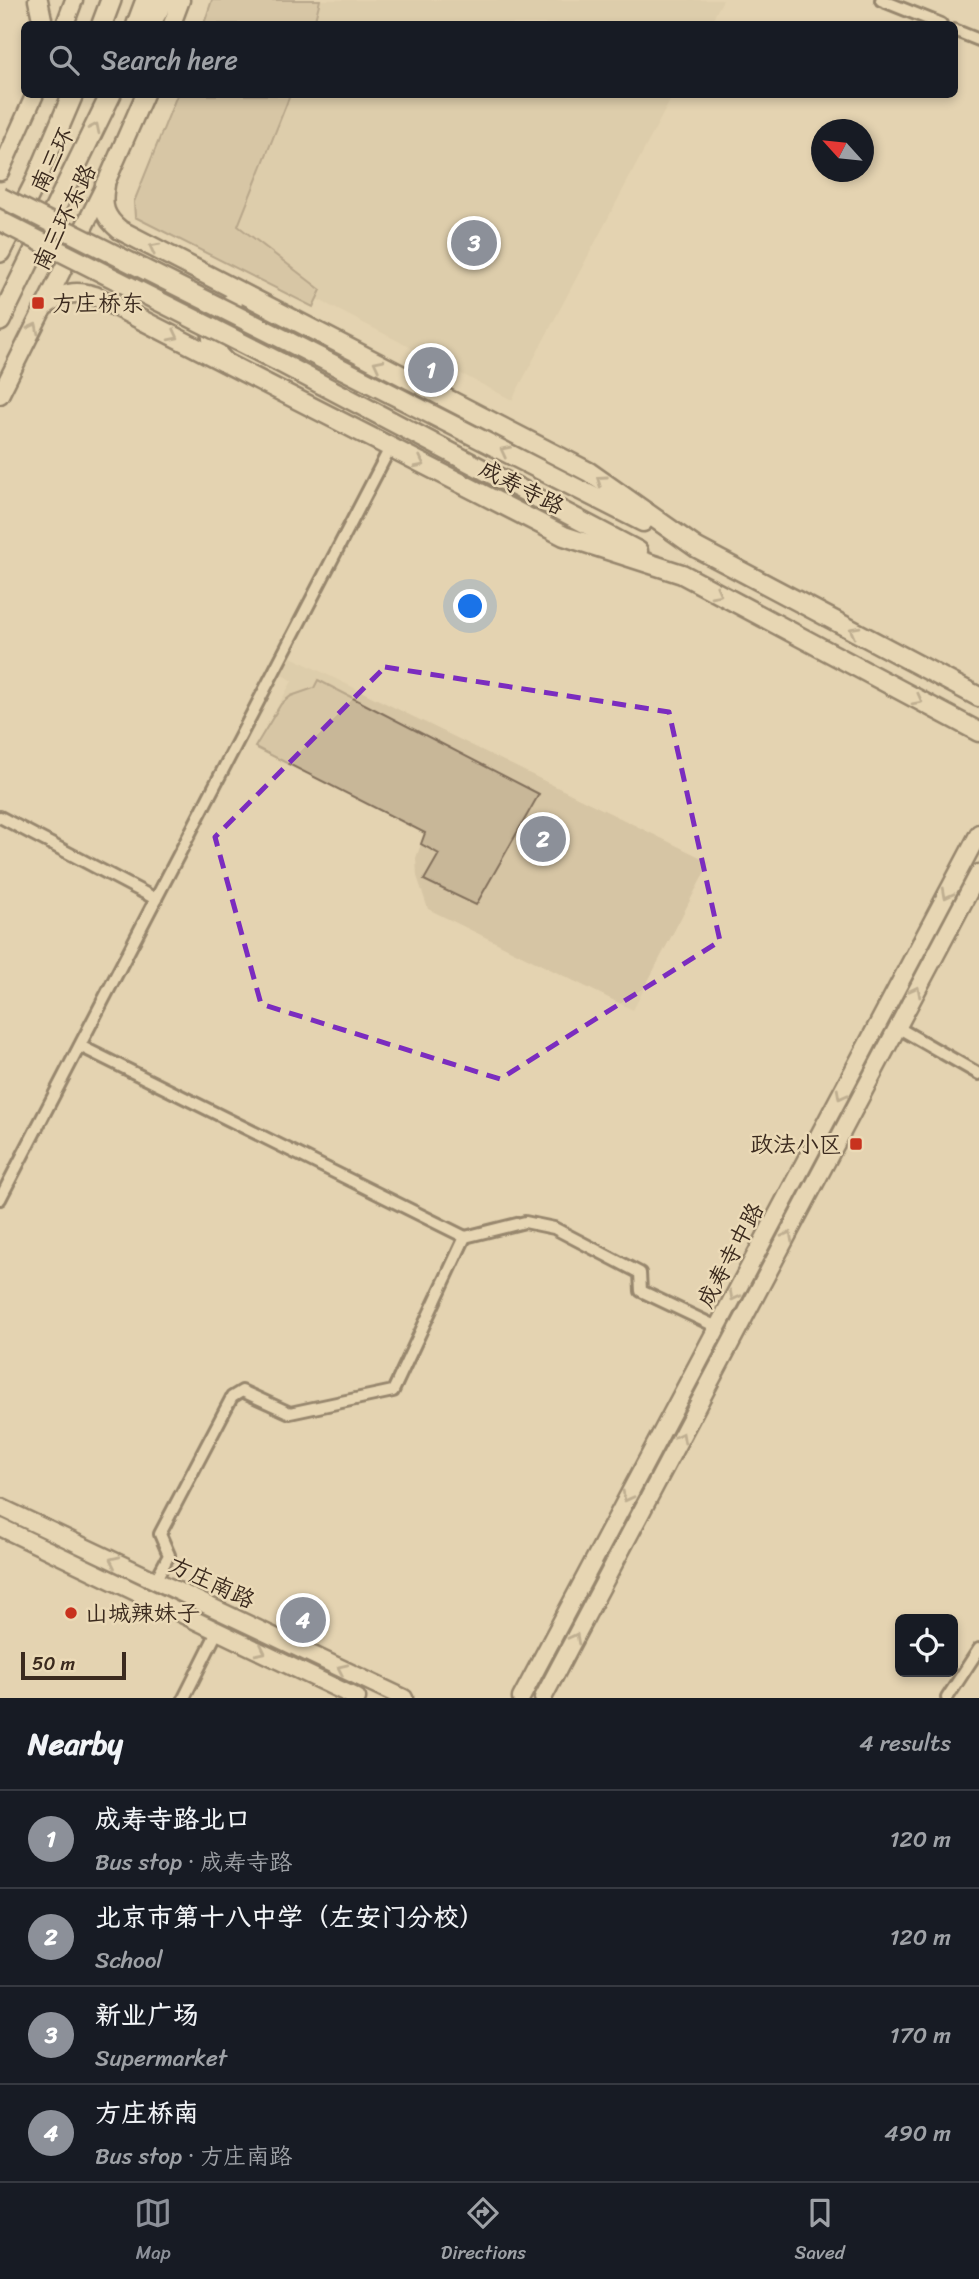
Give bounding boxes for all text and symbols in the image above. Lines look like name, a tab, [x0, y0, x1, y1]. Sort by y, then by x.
search box	[21, 21, 958, 98]
text: Search here	[101, 37, 238, 83]
icon: search	[45, 41, 83, 79]
north arrow	[811, 119, 874, 182]
street label: 南三环	[19, 120, 86, 200]
one-way arrow	[86, 123, 100, 135]
street label: 南三环东路	[21, 157, 108, 278]
pin: 3	[451, 217, 497, 269]
one-way arrow	[149, 243, 161, 256]
place label: 方庄桥东	[52, 283, 144, 324]
marker: 方庄桥东	[30, 295, 46, 311]
one-way arrow	[26, 323, 40, 335]
one-way arrow	[167, 328, 179, 342]
pin: 1	[408, 344, 454, 396]
one-way arrow	[373, 359, 385, 372]
one-way arrow	[499, 446, 512, 460]
street label: 成寿寺路	[471, 448, 572, 527]
one-way arrow	[413, 454, 425, 468]
one-way arrow	[596, 476, 609, 488]
one-way arrow	[710, 584, 723, 598]
your location	[453, 589, 487, 623]
one-way arrow	[848, 626, 861, 639]
one-way arrow	[911, 691, 923, 705]
pin: 2	[520, 813, 566, 865]
one-way arrow	[942, 887, 956, 899]
one-way arrow	[908, 986, 921, 998]
one-way arrow	[836, 1088, 849, 1100]
place label: 政法小区	[750, 1124, 842, 1165]
marker: 政法小区	[848, 1136, 864, 1152]
street label: 成寿寺中路	[685, 1195, 776, 1316]
one-way arrow	[779, 1230, 793, 1243]
one-way arrow	[729, 1288, 742, 1301]
one-way arrow	[673, 1431, 686, 1444]
one-way arrow	[622, 1489, 636, 1502]
street label: 方庄南路	[161, 1544, 262, 1620]
one-way arrow	[109, 1555, 121, 1569]
place label: 山城辣妹子	[85, 1593, 200, 1634]
pin: 4	[280, 1594, 326, 1646]
marker: 山城辣妹子	[63, 1605, 79, 1621]
map controls	[895, 1614, 958, 1677]
button: locate	[895, 1614, 958, 1677]
one-way arrow	[566, 1633, 580, 1645]
one-way arrow	[254, 1642, 266, 1656]
text: 50 m	[32, 1647, 75, 1680]
scale bar	[21, 1649, 126, 1681]
one-way arrow	[337, 1663, 349, 1677]
text: Nearby	[28, 1717, 123, 1771]
text: 4 results	[859, 1723, 951, 1764]
text: 成寿寺路北口	[95, 1796, 251, 1842]
text: 1	[46, 1819, 56, 1860]
text: 120 m	[890, 1819, 951, 1860]
text: Bus stop · 成寿寺路	[95, 1842, 292, 1883]
text: 北京市第十八中学（左安门分校）	[95, 1894, 485, 1940]
text: 2	[44, 1917, 58, 1958]
text: 120 m	[890, 1917, 951, 1958]
text: School	[95, 1940, 163, 1981]
text: 新业广场	[95, 1992, 199, 2038]
text: 3	[45, 2015, 57, 2056]
text: 170 m	[890, 2015, 951, 2056]
text: Supermarket	[95, 2038, 227, 2079]
text: 方庄桥南	[95, 2090, 199, 2136]
text: 4	[44, 2113, 58, 2154]
text: 490 m	[884, 2113, 951, 2154]
text: Bus stop · 方庄南路	[95, 2136, 292, 2177]
tab: Map	[134, 2194, 172, 2269]
tab: Directions	[441, 2194, 526, 2269]
tab: Saved	[795, 2194, 845, 2269]

